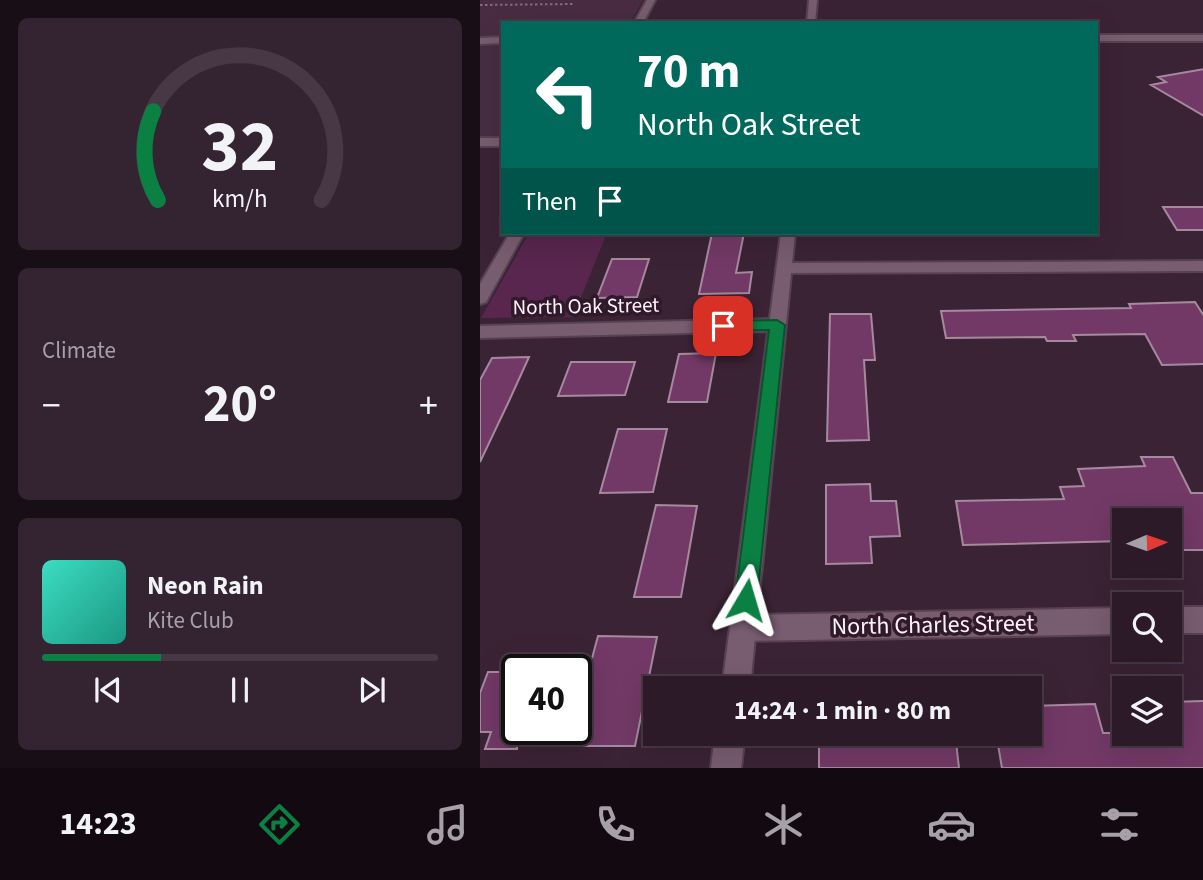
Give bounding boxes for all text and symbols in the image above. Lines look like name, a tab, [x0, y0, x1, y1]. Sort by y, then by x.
text: 70 m	[637, 37, 741, 107]
icon: left	[522, 49, 613, 140]
text: 32	[202, 95, 278, 199]
text: North Oak Street	[637, 102, 861, 148]
text: km/h	[212, 181, 268, 217]
icon: arrive	[591, 182, 629, 220]
text: Then	[522, 183, 577, 220]
street label: North Oak Street	[512, 290, 660, 322]
pin	[693, 296, 753, 356]
icon: arrive	[704, 307, 742, 345]
text: Climate	[42, 334, 116, 367]
text: 20°	[203, 368, 277, 442]
text: −	[42, 379, 61, 433]
text: +	[419, 379, 438, 433]
north arrow	[1112, 508, 1182, 578]
map controls	[1112, 508, 1182, 746]
position arrow	[709, 563, 783, 637]
text: Neon Rain	[147, 567, 264, 604]
button: search	[1112, 592, 1182, 662]
text: Kite Club	[147, 604, 234, 637]
street label: North Charles Street	[831, 606, 1035, 644]
speed limit sign: 40	[501, 654, 592, 745]
icon: previous	[89, 671, 127, 709]
icon: pause	[221, 671, 259, 709]
icon: next	[353, 671, 391, 709]
button: layers	[1112, 676, 1182, 746]
text: 14:24 · 1 min · 80 m	[734, 692, 951, 729]
icon: directions	[255, 800, 304, 849]
icon: music	[423, 800, 472, 849]
icon: phone	[591, 800, 640, 849]
icon: climate	[759, 800, 808, 849]
icon: car	[927, 800, 976, 849]
icon: filters	[1095, 800, 1144, 849]
text: 14:23	[59, 801, 137, 847]

